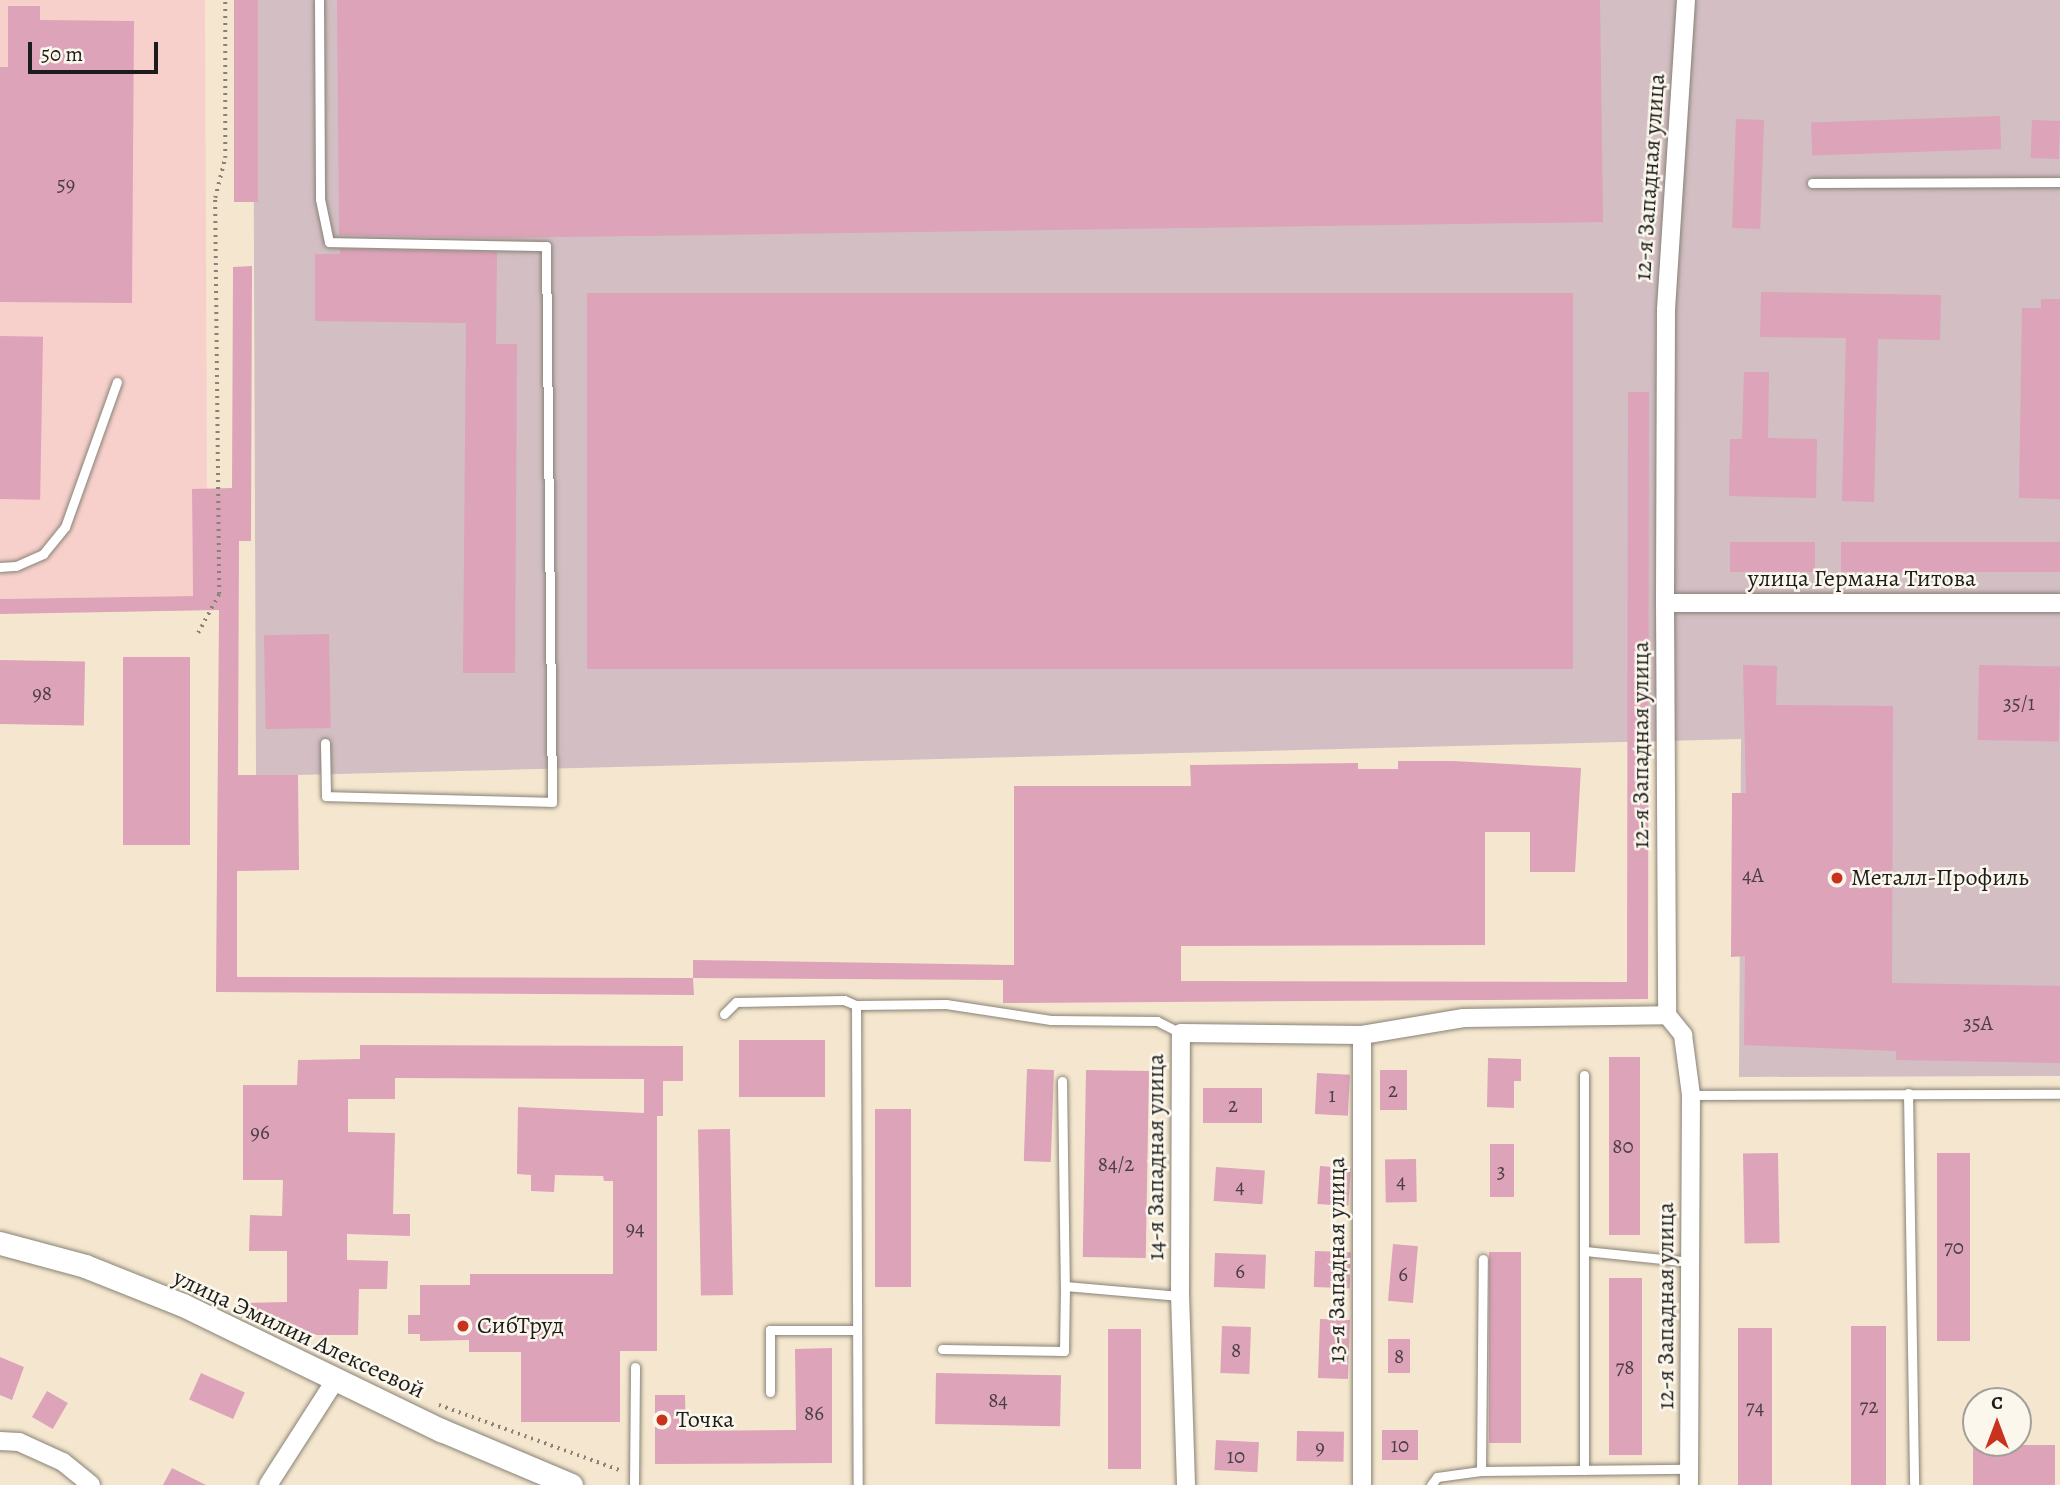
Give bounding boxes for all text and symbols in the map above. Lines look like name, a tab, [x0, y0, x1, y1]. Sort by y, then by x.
scale bar	[32, 28, 161, 72]
text: 50 m	[41, 40, 83, 68]
street label: 12-я Западная улица	[1628, 73, 1672, 281]
house number: 59	[57, 171, 75, 197]
street label: улица Германа Титова	[1748, 565, 1976, 593]
street label: 12-я Западная улица	[1627, 641, 1655, 849]
house number: 98	[32, 680, 52, 706]
house number: 35/1	[2003, 690, 2035, 716]
house number: 4А	[1742, 862, 1764, 888]
place label: Металл-Профиль	[1851, 864, 2029, 892]
marker: Металл-Профиль	[1829, 870, 1845, 886]
house number: 35А	[1963, 1010, 1993, 1036]
street label: 14-я Западная улица	[1142, 1054, 1170, 1260]
house number: 2	[1388, 1077, 1398, 1103]
house number: 1	[1328, 1082, 1336, 1108]
house number: 2	[1228, 1092, 1238, 1118]
house number: 96	[250, 1119, 270, 1145]
house number: 80	[1612, 1133, 1634, 1159]
house number: 84/2	[1098, 1151, 1134, 1177]
street label: 13-я Западная улица	[1323, 1157, 1351, 1363]
house number: 3	[1497, 1158, 1505, 1184]
house number: 4	[1396, 1168, 1406, 1194]
house number: 4	[1235, 1173, 1245, 1199]
street label: 12-я Западная улица	[1652, 1202, 1680, 1410]
house number: 94	[625, 1215, 645, 1241]
house number: 70	[1944, 1234, 1964, 1260]
house number: 6	[1235, 1258, 1245, 1284]
house number: 6	[1398, 1261, 1408, 1287]
street label: улица Эмилии Алексеевой	[169, 1263, 429, 1405]
place label: СибТруд	[477, 1312, 564, 1340]
marker: СибТруд	[455, 1318, 471, 1334]
house number: 8	[1231, 1337, 1241, 1363]
house number: 8	[1394, 1343, 1404, 1369]
house number: 78	[1615, 1354, 1635, 1380]
house number: 84	[988, 1387, 1008, 1413]
north arrow	[1962, 1387, 2032, 1457]
text: С	[1991, 1390, 2003, 1416]
house number: 72	[1860, 1393, 1878, 1419]
house number: 74	[1746, 1394, 1764, 1420]
house number: 86	[804, 1400, 824, 1426]
place label: Точка	[676, 1406, 734, 1434]
marker: Точка	[654, 1412, 670, 1428]
house number: 10	[1391, 1432, 1409, 1458]
house number: 9	[1315, 1434, 1325, 1460]
house number: 10	[1227, 1443, 1245, 1469]

